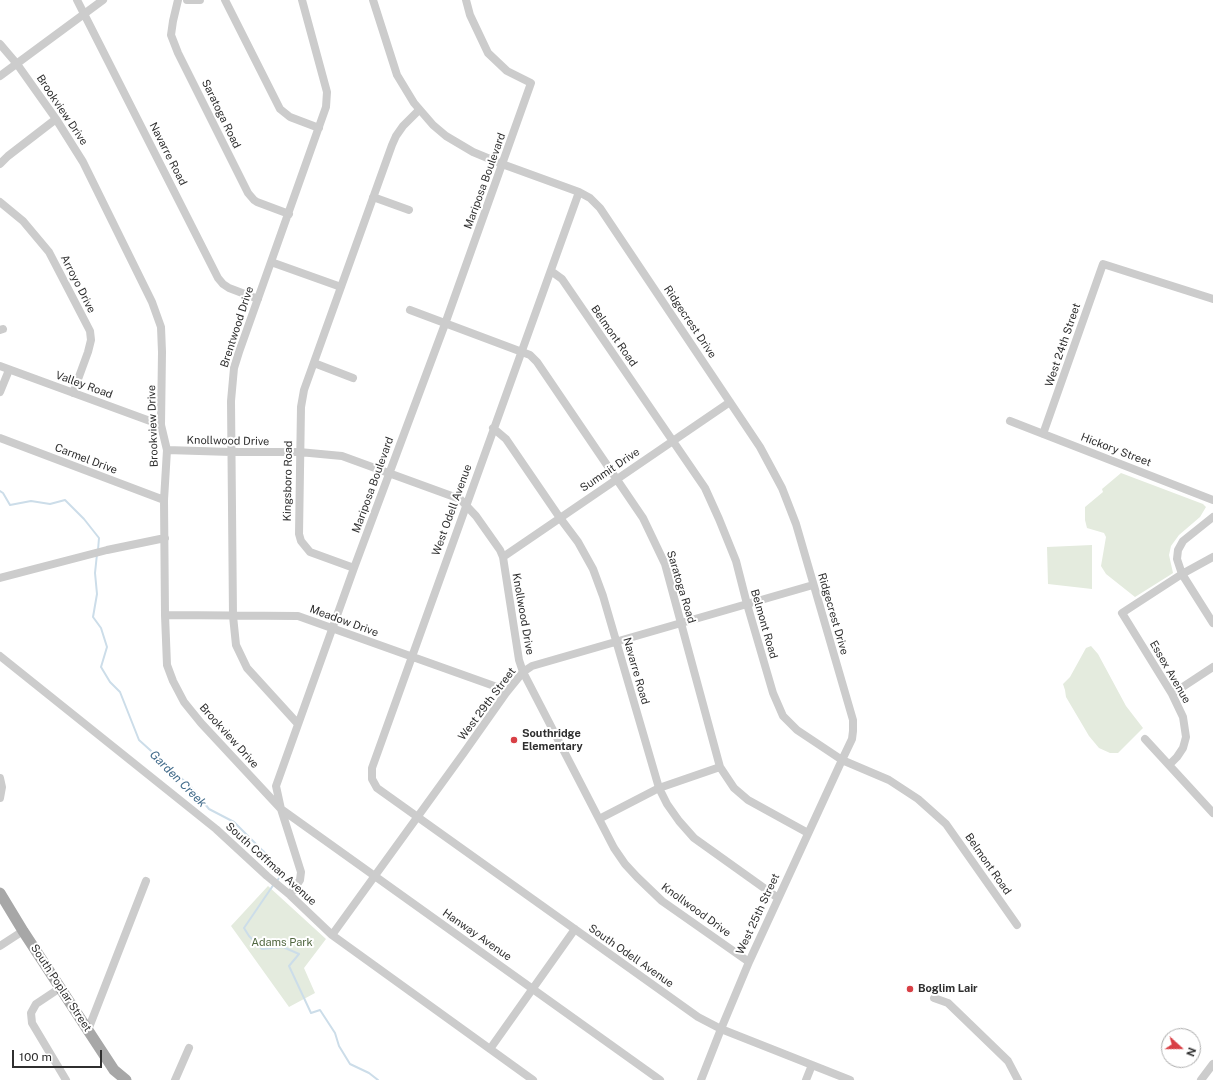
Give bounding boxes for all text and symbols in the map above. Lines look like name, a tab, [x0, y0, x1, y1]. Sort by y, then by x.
street label: Brookview Drive	[34, 72, 90, 148]
street label: Saratoga Road	[199, 77, 243, 151]
street label: Navarre Road	[146, 120, 190, 188]
street label: Mariposa Boulevard	[461, 131, 509, 231]
street label: Arroyo Drive	[58, 253, 98, 315]
street label: Ridgecrest Drive	[661, 283, 719, 361]
street label: Brentwood Drive	[218, 285, 256, 369]
street label: West 24th Street	[1043, 301, 1083, 389]
street label: Belmont Road	[588, 303, 640, 369]
street label: Valley Road	[54, 369, 114, 401]
street label: Brookview Drive	[145, 385, 161, 467]
street label: Hickory Street	[1079, 431, 1153, 469]
street label: Knollwood Drive	[186, 434, 270, 448]
street label: Mariposa Boulevard	[349, 435, 397, 535]
street label: Kingsboro Road	[281, 440, 295, 522]
street label: Carmel Drive	[53, 441, 119, 477]
street label: Summit Drive	[578, 445, 642, 495]
street label: West Odell Avenue	[429, 462, 475, 558]
street label: Saratoga Road	[664, 549, 698, 625]
street label: Knollwood Drive	[509, 572, 537, 656]
street label: Ridgecrest Drive	[815, 572, 851, 656]
street label: Belmont Road	[748, 588, 780, 660]
street label: Meadow Drive	[308, 602, 380, 640]
street label: Navarre Road	[620, 636, 652, 706]
street label: Essex Avenue	[1147, 638, 1193, 706]
street label: West 29th Street	[455, 665, 519, 743]
street label: Brookview Drive	[197, 701, 261, 771]
place label: Southridge Elementary	[522, 727, 583, 753]
marker: Southridge Elementary	[509, 735, 519, 745]
water label: Garden Creek	[147, 748, 209, 810]
street label: South Coffman Avenue	[223, 820, 319, 908]
street label: Belmont Road	[962, 831, 1014, 897]
street label: West 25th Street	[734, 872, 782, 956]
street label: Knollwood Drive	[659, 880, 733, 940]
street label: Hanway Avenue	[440, 906, 514, 964]
street label: South Odell Avenue	[586, 922, 676, 990]
park label: Adams Park	[251, 936, 313, 950]
street label: South Poplar Street	[28, 942, 94, 1034]
place label: Boglim Lair	[918, 982, 978, 996]
marker: Boglim Lair	[905, 984, 915, 994]
north arrow	[1161, 1028, 1201, 1068]
scale bar	[14, 1042, 104, 1068]
text: N	[1184, 1046, 1198, 1058]
text: 100 m	[19, 1050, 52, 1064]

